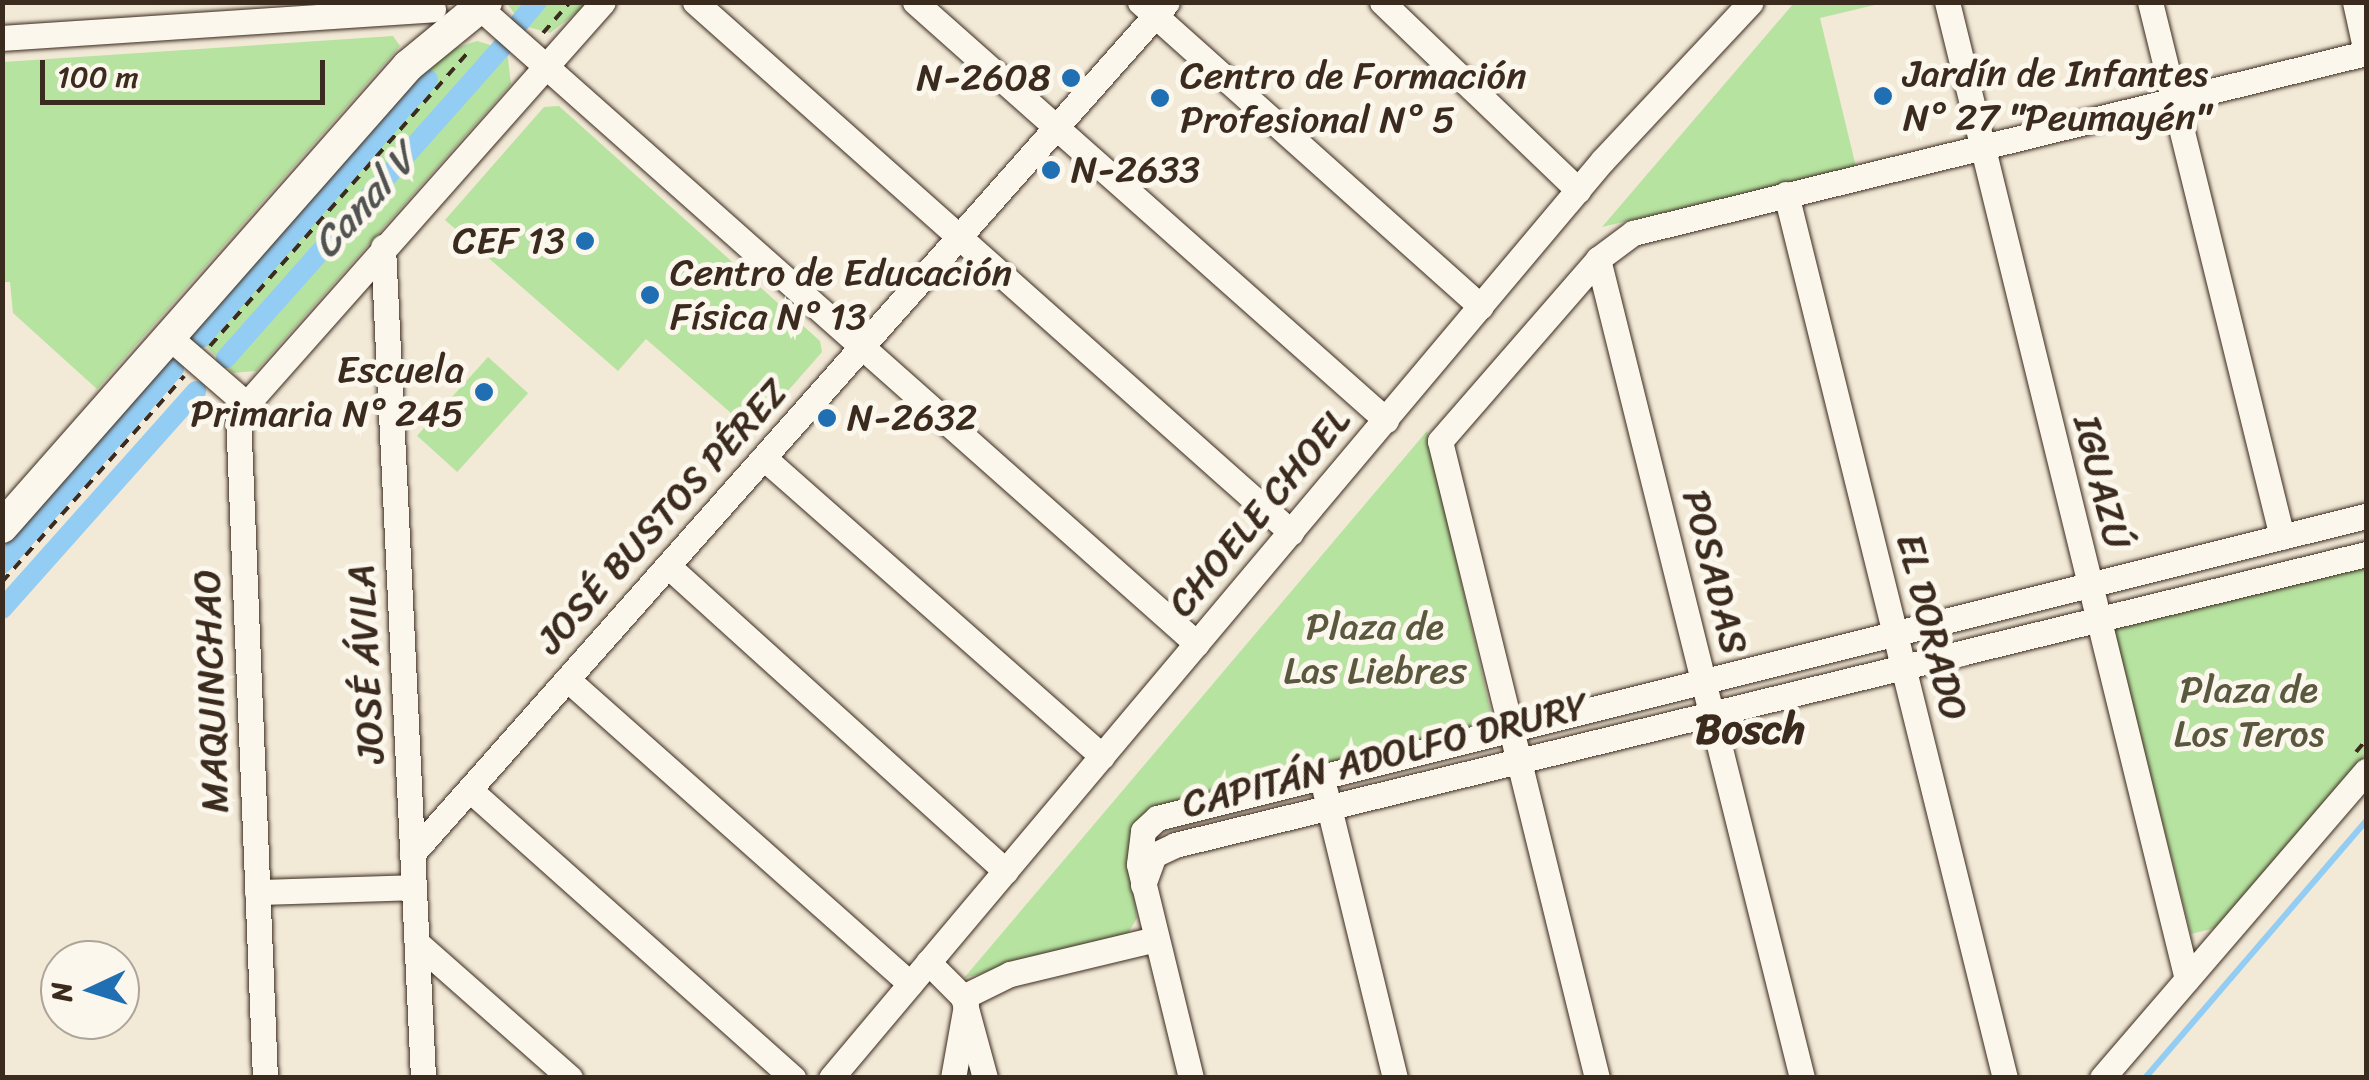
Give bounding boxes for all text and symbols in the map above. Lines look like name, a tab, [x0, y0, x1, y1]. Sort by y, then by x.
scale bar	[45, 40, 330, 102]
text: 100 m	[57, 50, 139, 104]
place label: Jardín de Infantes N° 27 "Peumayén"	[1903, 51, 2211, 140]
place label: Centro de Formación Profesional N° 5	[1180, 53, 1528, 142]
place label: N-2608	[917, 55, 1051, 101]
marker: N-2608	[1060, 67, 1082, 89]
marker: Jardín de Infantes N° 27 "Peumayén"	[1872, 85, 1894, 107]
marker: Centro de Formación Profesional N° 5	[1149, 87, 1171, 109]
water label: Canal V	[302, 137, 426, 267]
place label: N-2633	[1071, 147, 1200, 193]
marker: N-2633	[1040, 159, 1062, 181]
place label: CEF 13	[452, 218, 565, 264]
marker: CEF 13	[574, 230, 596, 252]
place label: Centro de Educación Física N° 13	[670, 250, 1013, 340]
marker: Centro de Educación Física N° 13	[639, 284, 661, 306]
place label: Escuela Primaria N° 245	[190, 347, 464, 436]
street label: JOSÉ BUSTOS PÉREZ	[526, 369, 798, 663]
marker: Escuela Primaria N° 245	[473, 381, 495, 403]
place label: N-2632	[847, 395, 977, 441]
street label: CHOELE CHOEL	[1158, 398, 1360, 626]
marker: N-2632	[816, 407, 838, 429]
street label: IGUAZÚ	[2064, 411, 2140, 553]
street label: POSADAS	[1673, 485, 1757, 659]
street label: EL DORADO	[1887, 529, 1977, 725]
street label: JOSÉ ÁVILA	[338, 562, 394, 766]
street label: MAQUINCHAO	[184, 568, 238, 814]
park label: Plaza de Las Liebres	[1284, 604, 1466, 694]
park label: Plaza de Los Teros	[2172, 667, 2326, 756]
street label: CAPITÁN ADOLFO DRURY	[1177, 682, 1593, 828]
district label: Bosch	[1695, 704, 1805, 754]
north arrow	[40, 940, 140, 1040]
text: N	[36, 981, 87, 1003]

